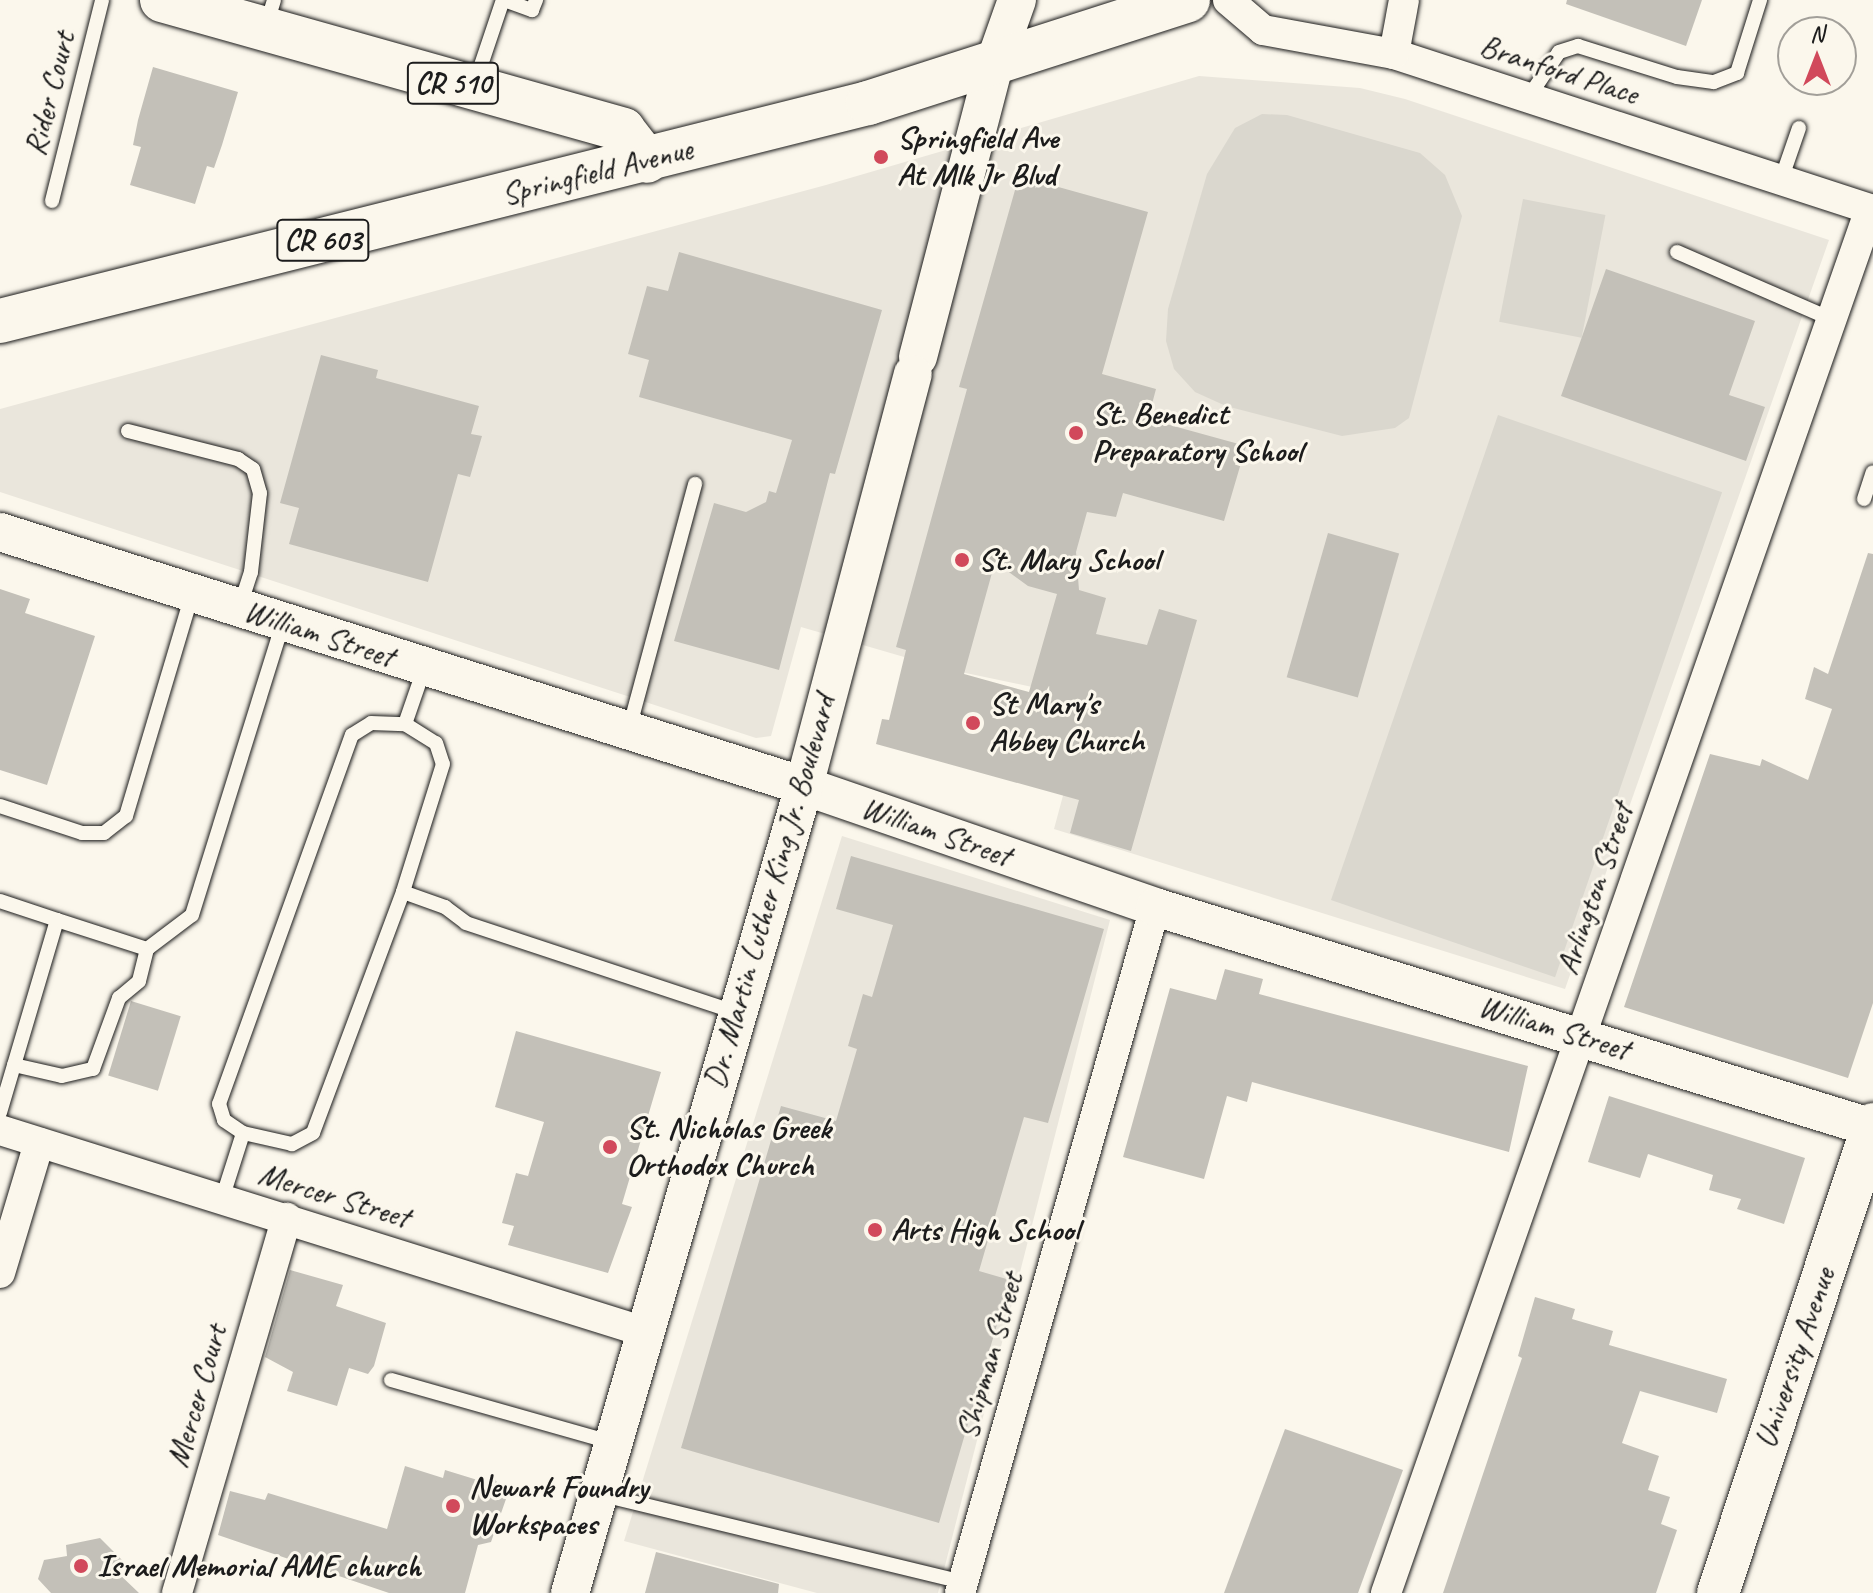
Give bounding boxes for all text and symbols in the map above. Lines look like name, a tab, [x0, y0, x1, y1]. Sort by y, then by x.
north arrow	[1777, 16, 1857, 96]
text: N	[1810, 20, 1824, 48]
street label: Branford Place	[1475, 26, 1643, 114]
street label: Rider Court	[16, 28, 84, 160]
road number: CR 510	[405, 57, 501, 109]
place label: Springfield Ave At Mlk Jr Blvd	[897, 120, 1058, 195]
street label: Springfield Avenue	[498, 130, 696, 214]
marker: Springfield Ave At Mlk Jr Blvd	[872, 148, 890, 166]
road number: CR 603	[275, 214, 371, 266]
place label: St. Benedict Preparatory School	[1092, 396, 1302, 471]
marker: St. Benedict Preparatory School	[1067, 424, 1085, 442]
place label: St. Mary School	[978, 541, 1157, 579]
marker: St. Mary School	[953, 551, 971, 569]
street label: William Street	[239, 592, 399, 676]
place label: St Mary's Abbey Church	[989, 686, 1144, 761]
street label: Dr. Martin Luther King Jr. Boulevard	[696, 692, 844, 1092]
marker: St Mary's Abbey Church	[964, 714, 982, 732]
street label: William Street	[856, 789, 1016, 875]
street label: Arlington Street	[1548, 799, 1642, 979]
street label: William Street	[1474, 987, 1634, 1069]
place label: St. Nicholas Greek Orthodox Church	[626, 1110, 831, 1185]
marker: St. Nicholas Greek Orthodox Church	[601, 1138, 619, 1156]
street label: Mercer Street	[254, 1155, 414, 1237]
place label: Arts High School	[891, 1211, 1078, 1249]
marker: Arts High School	[866, 1221, 884, 1239]
street label: University Avenue	[1746, 1263, 1844, 1453]
street label: Shipman Street	[948, 1268, 1032, 1444]
street label: Mercer Court	[158, 1320, 236, 1472]
place label: Newark Foundry Workspaces	[469, 1469, 648, 1544]
marker: Newark Foundry Workspaces	[444, 1497, 462, 1515]
place label: Israel Memorial AME church	[97, 1547, 421, 1585]
marker: Israel Memorial AME church	[72, 1557, 90, 1575]

